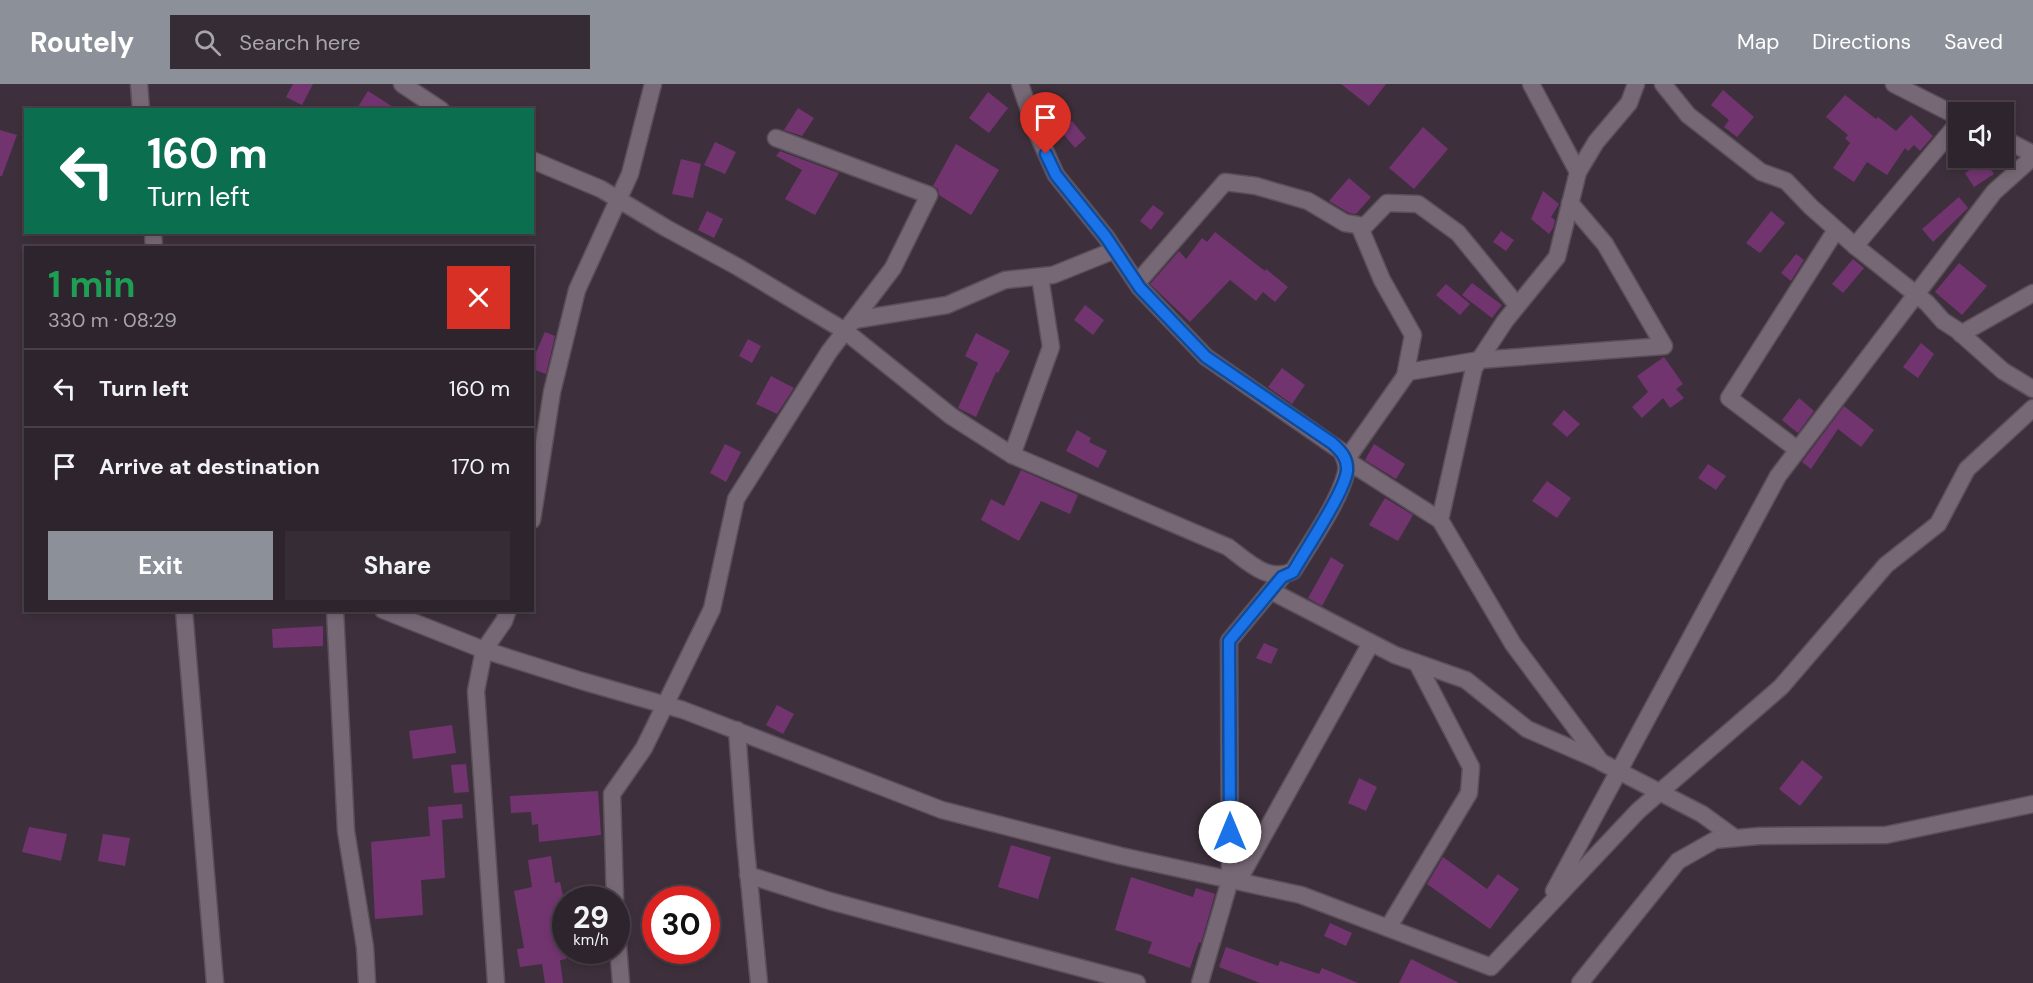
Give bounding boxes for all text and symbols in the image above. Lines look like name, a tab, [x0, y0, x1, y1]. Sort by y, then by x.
search box	[170, 15, 590, 69]
text: Routely	[30, 24, 134, 61]
icon: search	[191, 26, 224, 59]
text: Search here	[239, 28, 361, 57]
text: Map	[1737, 28, 1779, 56]
text: Directions	[1812, 28, 1911, 56]
text: Saved	[1944, 28, 2003, 56]
pin	[1020, 92, 1071, 154]
icon: arrive	[1029, 101, 1062, 134]
map controls	[1948, 102, 2014, 168]
button: sound	[1948, 102, 2014, 168]
text: 160 m	[147, 126, 268, 181]
icon: left	[48, 132, 126, 210]
text: Turn left	[147, 179, 250, 214]
text: 1 min	[48, 261, 136, 308]
button: close	[447, 266, 510, 329]
text: 330 m · 08:29	[48, 307, 177, 333]
icon: left	[48, 372, 81, 405]
text: Turn left	[99, 374, 189, 403]
text: 160 m	[449, 374, 510, 403]
icon: arrive	[48, 450, 81, 483]
text: Arrive at destination	[99, 452, 320, 481]
text: 170 m	[451, 452, 510, 481]
button: Exit	[48, 531, 273, 600]
button: Share	[285, 531, 510, 600]
position arrow	[1198, 800, 1262, 864]
speed limit sign: 30	[642, 886, 720, 964]
text: 29	[573, 898, 609, 937]
text: km/h	[573, 930, 609, 950]

